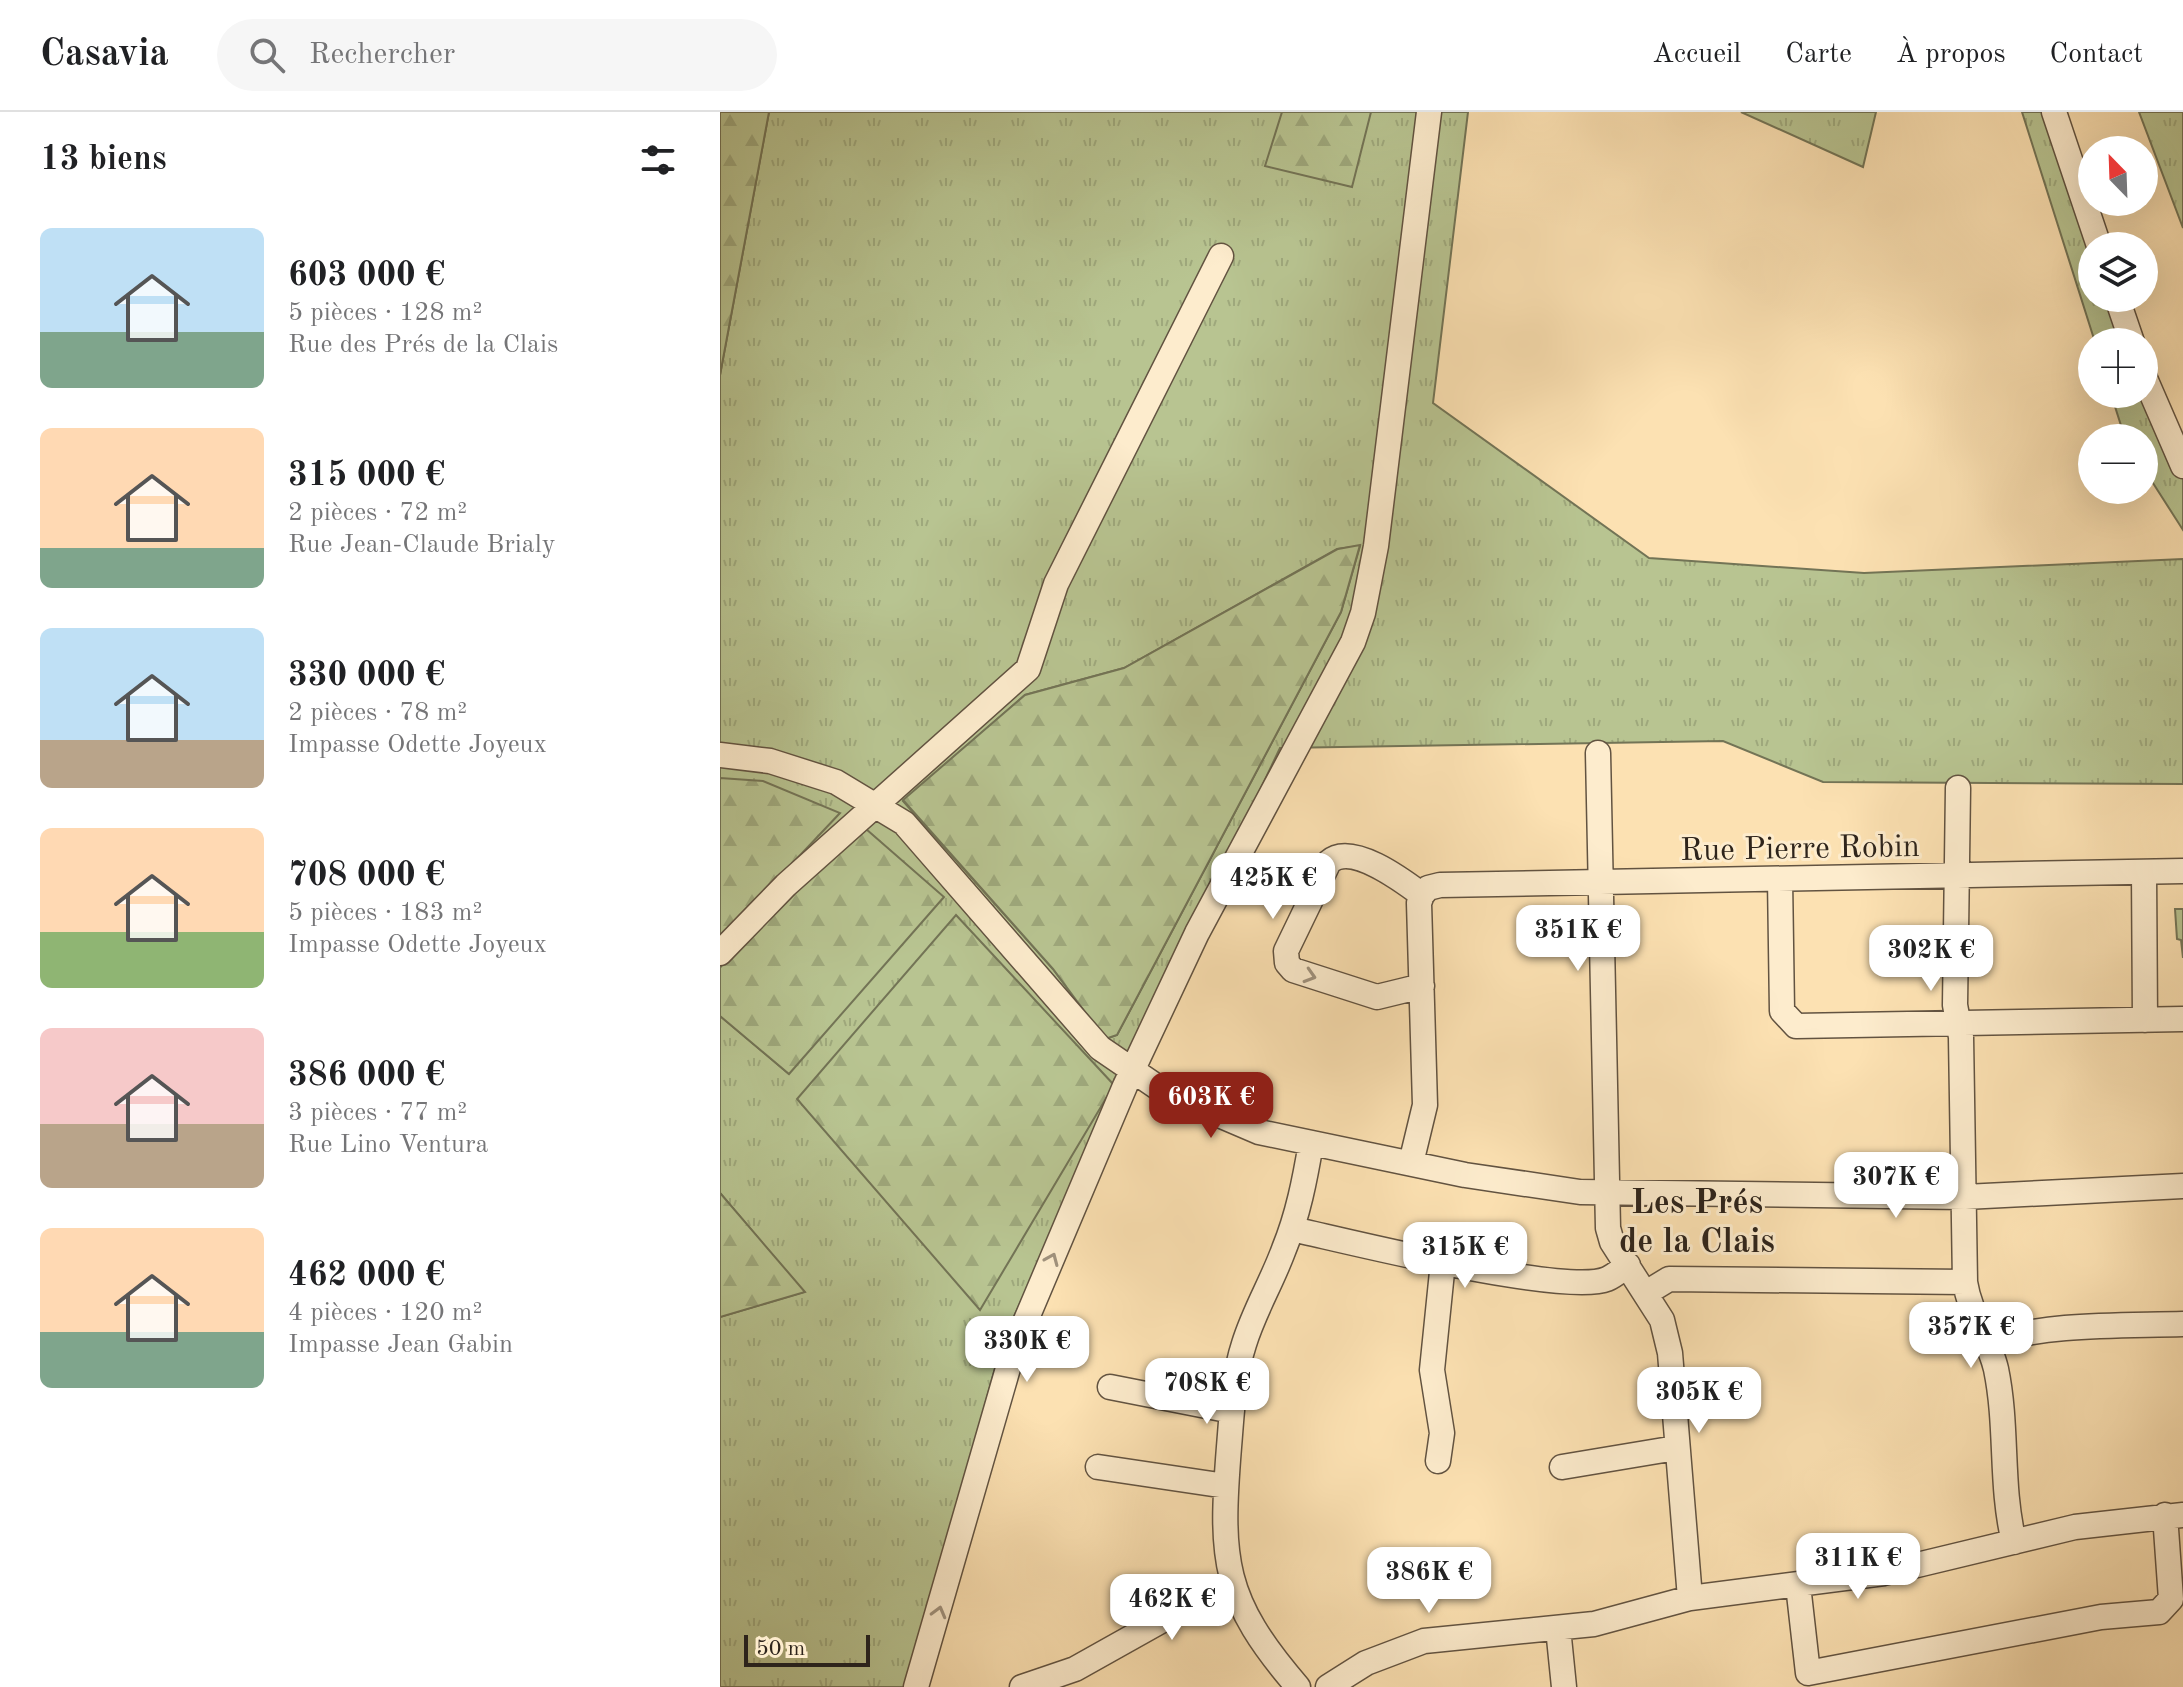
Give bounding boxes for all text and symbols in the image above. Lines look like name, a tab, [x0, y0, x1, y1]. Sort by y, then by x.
search box	[217, 19, 777, 91]
icon: search	[245, 33, 289, 77]
text: Casavia	[40, 36, 169, 74]
text: Rechercher	[309, 40, 455, 70]
text: Accueil	[1652, 41, 1741, 69]
text: Carte	[1785, 41, 1852, 69]
text: À propos	[1896, 41, 2006, 69]
text: Contact	[2050, 41, 2143, 69]
north arrow	[2078, 136, 2158, 216]
map controls	[2078, 136, 2158, 504]
icon: filters	[636, 138, 680, 182]
text: 13 biens	[40, 143, 167, 177]
button: layers	[2078, 232, 2158, 312]
text: 603 000 €	[288, 259, 445, 293]
icon: home	[104, 260, 200, 356]
text: 5 pièces · 128 m²	[288, 300, 482, 326]
button: +	[2078, 328, 2158, 408]
text: Rue des Prés de la Clais	[288, 332, 558, 358]
button: −	[2078, 424, 2158, 504]
text: 315 000 €	[288, 459, 445, 493]
icon: home	[104, 460, 200, 556]
text: 2 pièces · 72 m²	[288, 500, 467, 526]
text: Rue Jean-Claude Brialy	[288, 532, 556, 558]
text: 330 000 €	[288, 659, 445, 693]
icon: home	[104, 660, 200, 756]
text: 2 pièces · 78 m²	[288, 700, 467, 726]
text: Impasse Odette Joyeux	[288, 732, 547, 758]
street label: Rue Pierre Robin	[1680, 832, 1920, 868]
pin: 425K €	[1208, 853, 1338, 921]
text: 708 000 €	[288, 859, 445, 893]
icon: home	[104, 860, 200, 956]
text: 425K €	[1229, 866, 1317, 892]
text: 5 pièces · 183 m²	[288, 900, 482, 926]
pin: 351K €	[1513, 905, 1643, 973]
text: 351K €	[1534, 918, 1622, 944]
pin: 302K €	[1866, 925, 1996, 993]
text: Impasse Odette Joyeux	[288, 932, 547, 958]
text: 302K €	[1887, 938, 1975, 964]
one-way arrow	[1302, 967, 1316, 983]
text: 386 000 €	[288, 1059, 445, 1093]
icon: home	[104, 1060, 200, 1156]
pin: 603K €	[1146, 1072, 1276, 1140]
text: 603K €	[1167, 1085, 1255, 1111]
text: 3 pièces · 77 m²	[288, 1100, 467, 1126]
text: Rue Lino Ventura	[288, 1132, 488, 1158]
pin: 307K €	[1831, 1152, 1961, 1220]
text: 307K €	[1852, 1165, 1940, 1191]
district label: Les Prés de la Clais	[1619, 1187, 1775, 1260]
pin: 315K €	[1400, 1222, 1530, 1290]
text: 315K €	[1421, 1235, 1509, 1261]
one-way arrow	[1042, 1253, 1059, 1267]
text: 462 000 €	[288, 1259, 445, 1293]
icon: home	[104, 1260, 200, 1356]
text: 4 pièces · 120 m²	[288, 1300, 482, 1326]
pin: 357K €	[1906, 1302, 2036, 1370]
text: 357K €	[1927, 1315, 2015, 1341]
pin: 330K €	[962, 1316, 1092, 1384]
text: 330K €	[983, 1329, 1071, 1355]
text: Impasse Jean Gabin	[288, 1332, 513, 1358]
pin: 708K €	[1142, 1358, 1272, 1426]
pin: 305K €	[1634, 1367, 1764, 1435]
text: 708K €	[1163, 1371, 1251, 1397]
text: 305K €	[1655, 1380, 1743, 1406]
pin: 311K €	[1793, 1533, 1923, 1601]
text: 311K €	[1814, 1546, 1902, 1572]
pin: 386K €	[1364, 1547, 1494, 1615]
text: 386K €	[1385, 1560, 1473, 1586]
pin: 462K €	[1107, 1574, 1237, 1642]
text: 462K €	[1128, 1587, 1216, 1613]
one-way arrow	[930, 1606, 946, 1620]
scale bar	[744, 1631, 870, 1667]
text: 50 m	[756, 1638, 805, 1660]

